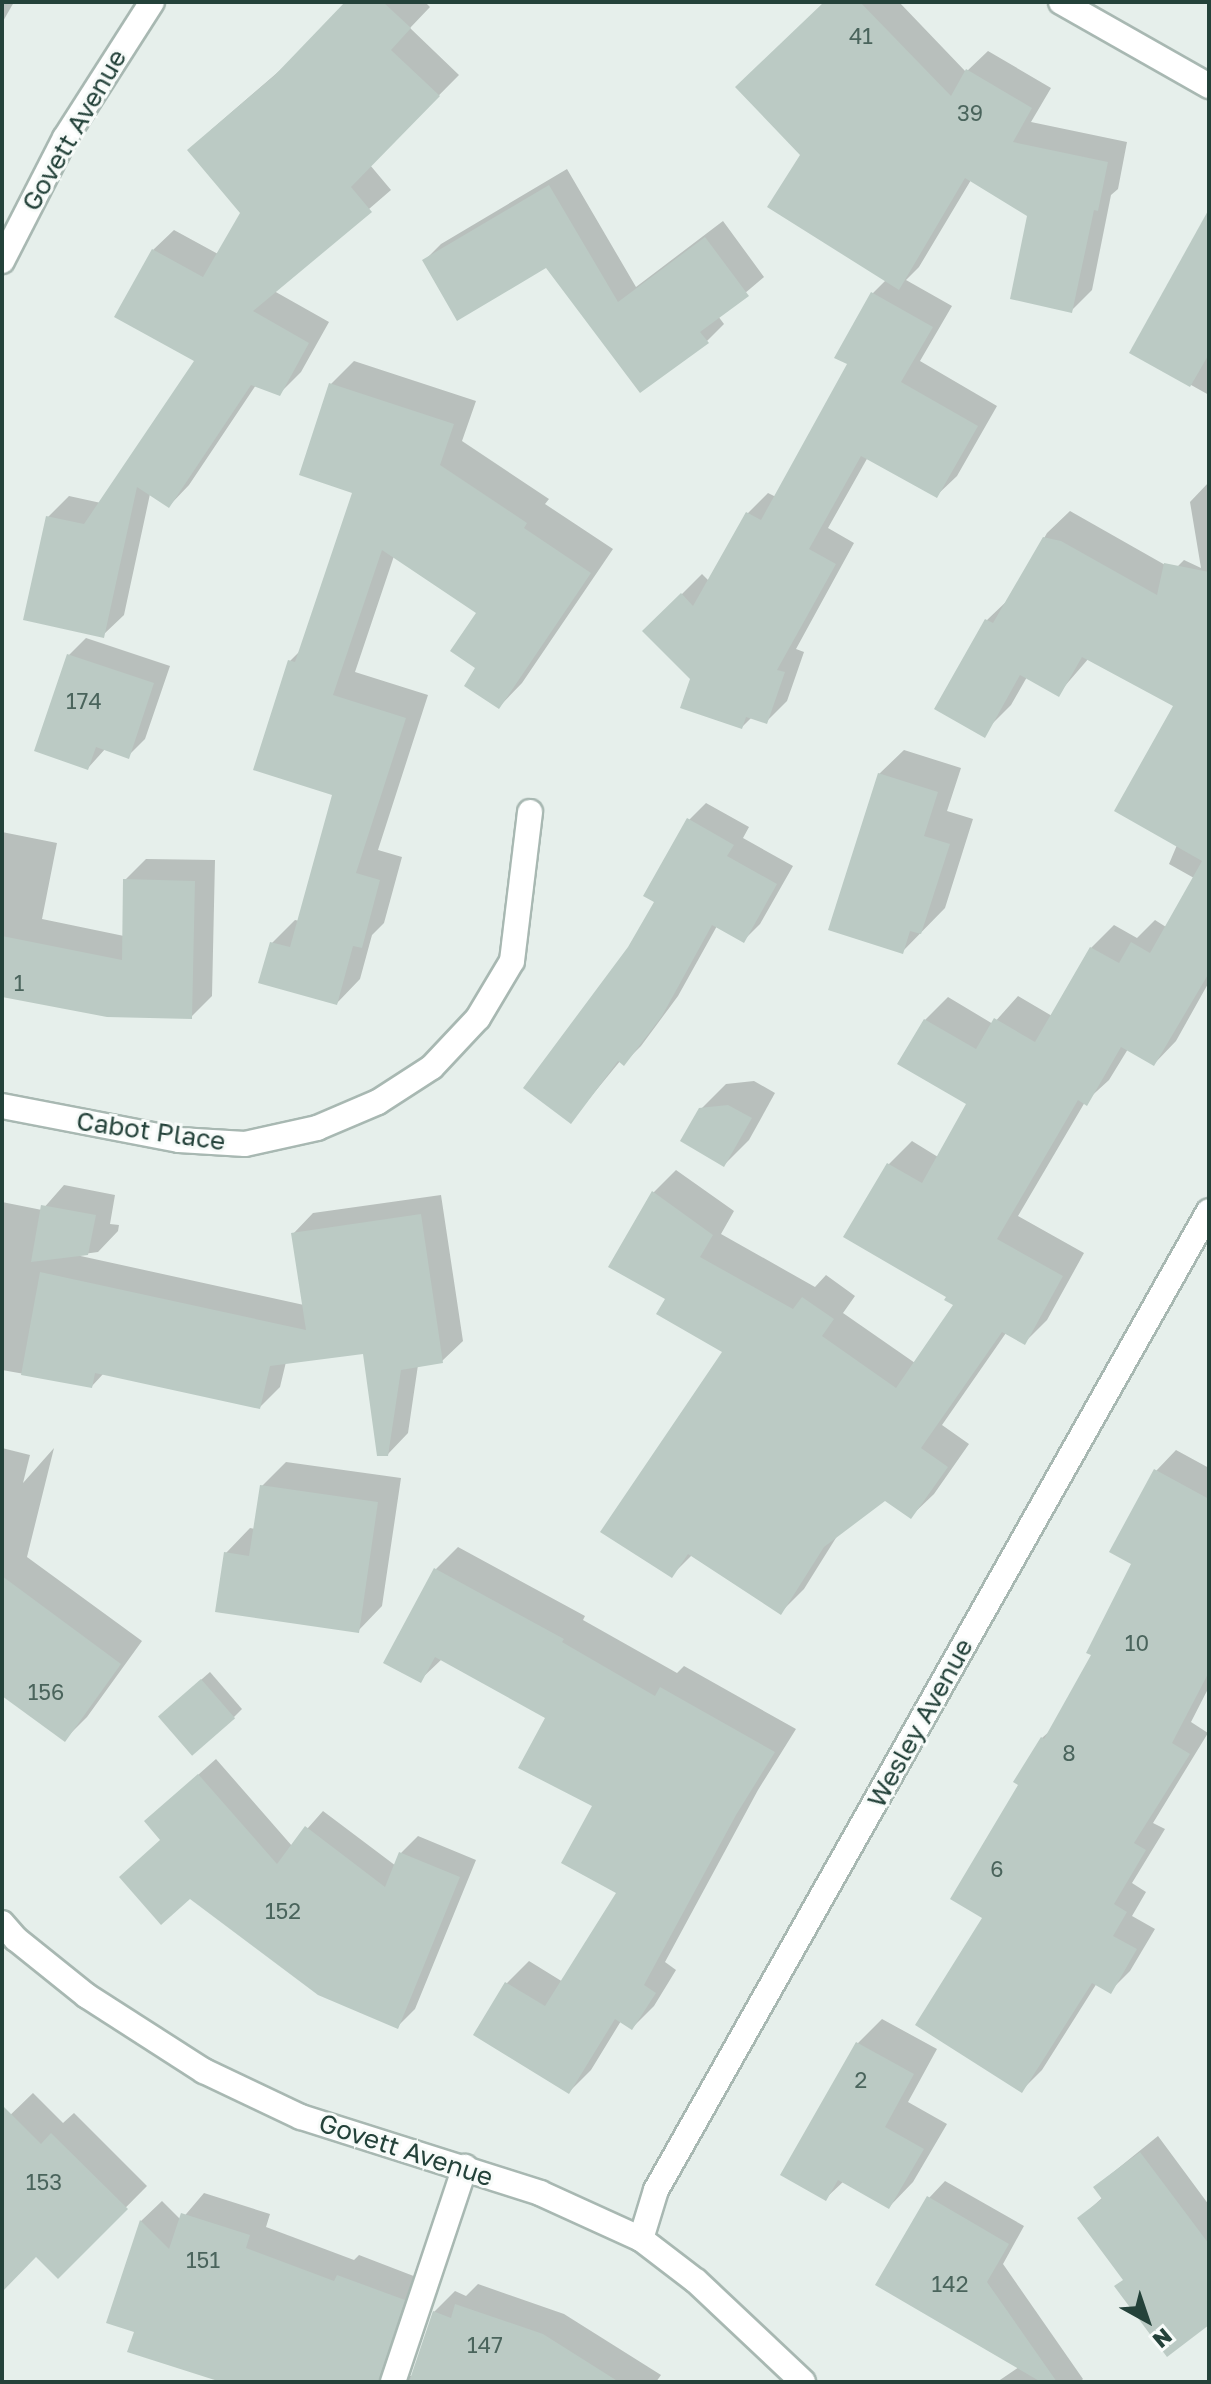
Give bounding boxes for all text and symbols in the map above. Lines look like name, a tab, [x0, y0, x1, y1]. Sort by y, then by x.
house number: 41	[849, 23, 873, 49]
street label: Govett Avenue	[15, 44, 133, 216]
house number: 39	[957, 100, 983, 126]
house number: 174	[66, 688, 102, 714]
house number: 1	[14, 970, 24, 996]
street label: Cabot Place	[74, 1105, 228, 1157]
house number: 10	[1125, 1630, 1149, 1656]
street label: Wesley Avenue	[861, 1633, 979, 1813]
house number: 156	[28, 1679, 64, 1705]
house number: 8	[1062, 1740, 1076, 1766]
house number: 6	[990, 1856, 1004, 1882]
house number: 152	[265, 1898, 301, 1924]
house number: 2	[855, 2067, 867, 2093]
street label: Govett Avenue	[315, 2107, 497, 2193]
house number: 153	[26, 2169, 62, 2195]
house number: 151	[186, 2247, 220, 2273]
house number: 142	[932, 2271, 968, 2297]
north arrow	[1107, 2280, 1187, 2360]
text: N	[1148, 2323, 1178, 2354]
house number: 147	[467, 2332, 503, 2358]

